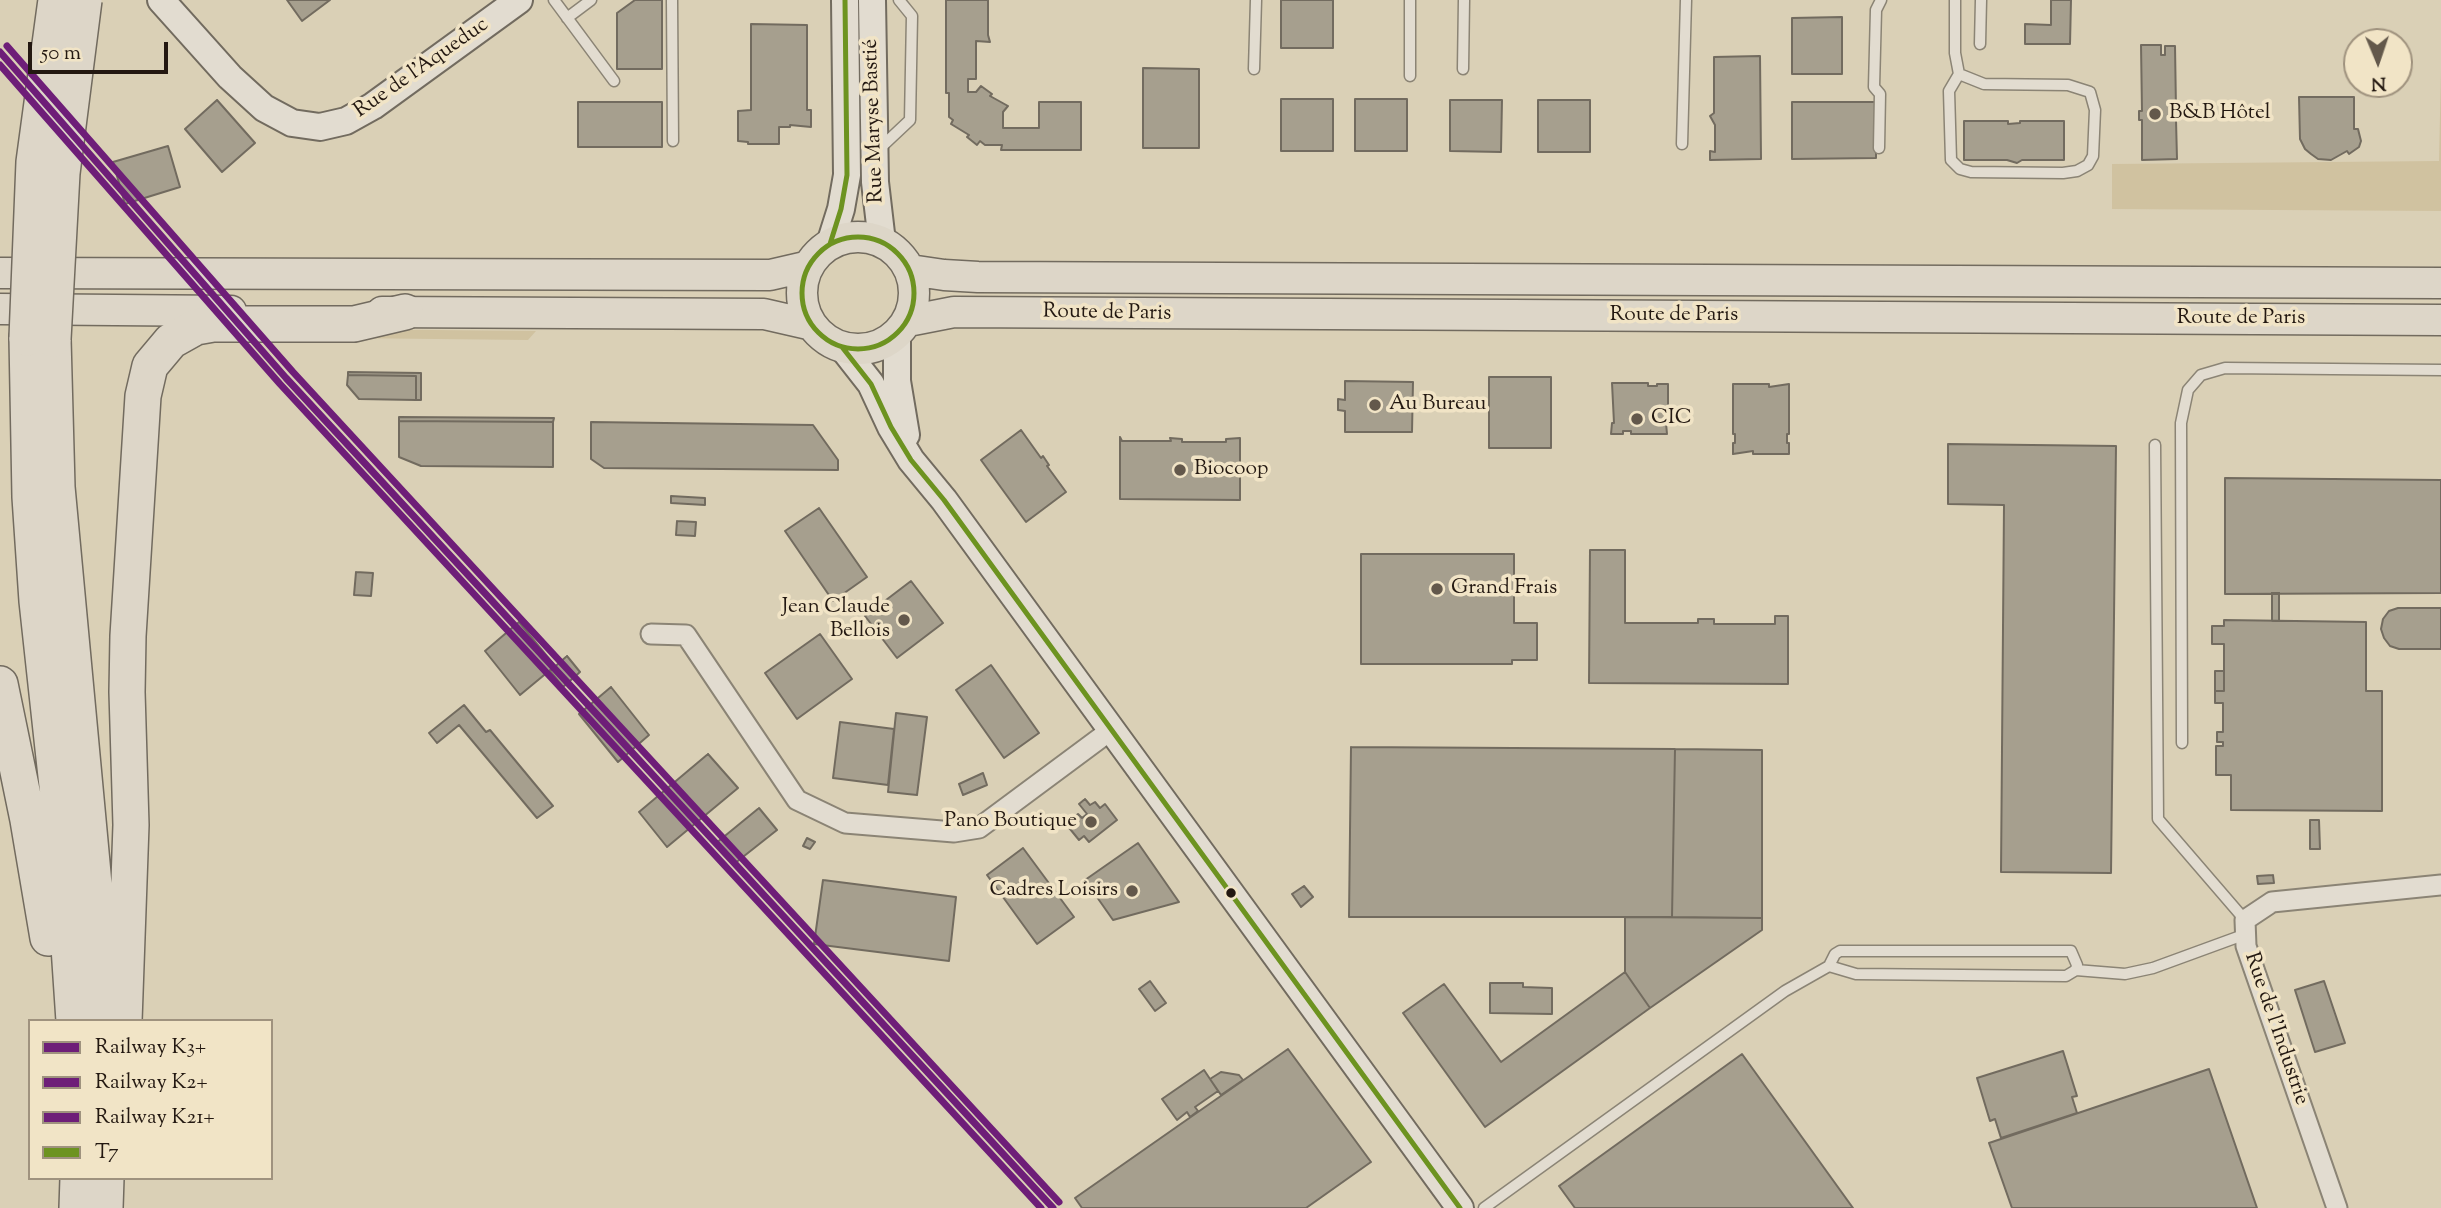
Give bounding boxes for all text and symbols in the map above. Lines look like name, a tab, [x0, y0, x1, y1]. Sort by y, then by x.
street label: Rue de l'Aqueduc	[350, 13, 494, 125]
scale bar	[32, 28, 172, 72]
north arrow	[2343, 28, 2413, 98]
street label: Rue Maryse Bastié	[860, 38, 890, 204]
text: 50 m	[41, 39, 81, 69]
text: N	[2371, 69, 2387, 96]
place label: B&B Hôtel	[2169, 101, 2271, 127]
marker: B&B Hôtel	[2147, 106, 2163, 122]
street label: Route de Paris	[1043, 300, 1171, 328]
street label: Route de Paris	[1610, 303, 1738, 329]
street label: Route de Paris	[2177, 306, 2305, 332]
place label: Au Bureau	[1389, 392, 1486, 418]
marker: Au Bureau	[1367, 397, 1383, 413]
place label: CIC	[1651, 406, 1692, 432]
marker: CIC	[1629, 411, 1645, 427]
place label: Biocoop	[1194, 457, 1268, 483]
marker: Biocoop	[1172, 462, 1188, 478]
place label: Grand Frais	[1451, 576, 1557, 602]
marker: Grand Frais	[1429, 581, 1445, 597]
place label: Jean Claude Bellois	[782, 595, 890, 645]
marker: Jean Claude Bellois	[896, 612, 912, 628]
place label: Pano Boutique	[944, 809, 1077, 835]
marker: Pano Boutique	[1083, 814, 1099, 830]
place label: Cadres Loisirs	[990, 878, 1118, 904]
marker: Cadres Loisirs	[1124, 883, 1140, 899]
unlabelled marker	[1224, 886, 1238, 900]
street label: Rue de l'Industrie	[2237, 949, 2313, 1109]
legend	[28, 1019, 273, 1180]
text: Railway K3+	[95, 1033, 206, 1063]
text: Railway K2+	[95, 1068, 208, 1098]
text: Railway K21+	[95, 1103, 215, 1133]
text: T7	[95, 1138, 118, 1168]

